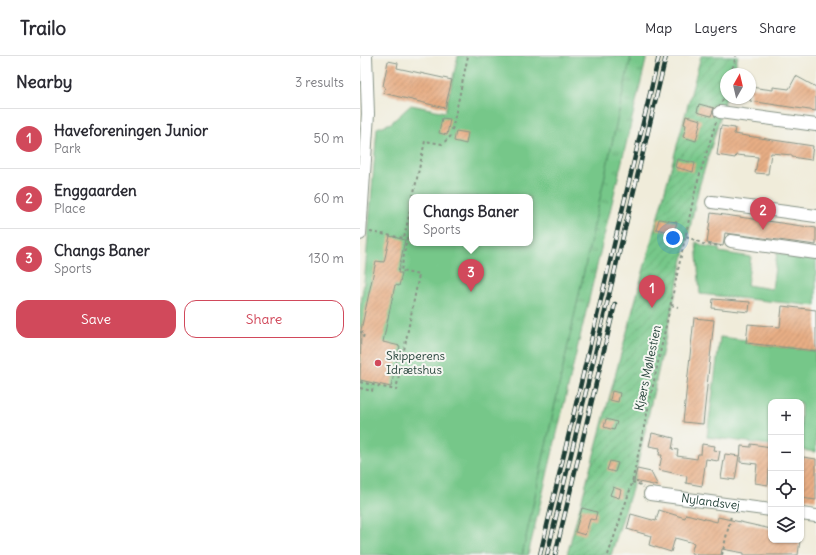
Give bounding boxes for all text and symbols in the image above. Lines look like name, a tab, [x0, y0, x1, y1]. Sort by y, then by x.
text: Trailo	[20, 16, 66, 40]
text: Map	[645, 19, 672, 37]
text: Layers	[694, 19, 737, 37]
text: Share	[759, 19, 796, 37]
north arrow	[720, 68, 756, 104]
text: Nearby	[16, 71, 72, 93]
text: 3 results	[295, 74, 344, 91]
text: Haveforeningen Junior	[54, 121, 208, 140]
text: 1	[26, 130, 32, 147]
text: 50 m	[313, 130, 344, 147]
text: Park	[54, 140, 81, 157]
text: Enggaarden	[54, 181, 137, 200]
text: 2	[25, 190, 33, 207]
text: 60 m	[313, 190, 344, 207]
popup	[409, 194, 533, 246]
pin: 2	[750, 197, 776, 230]
text: Place	[54, 200, 85, 217]
text: Changs Baner	[423, 202, 519, 221]
text: Sports	[423, 221, 461, 238]
your location	[663, 228, 683, 248]
text: Changs Baner	[54, 241, 150, 260]
text: 3	[25, 250, 33, 267]
text: 130 m	[308, 250, 344, 267]
pin: 3	[458, 259, 484, 292]
text: Sports	[54, 260, 92, 277]
pin: 1	[639, 275, 665, 308]
button: Save	[16, 300, 176, 338]
button: Share	[184, 300, 344, 338]
street label: Kjærs Møllestien	[631, 324, 664, 412]
place label: Skipperens Idrætshus	[386, 348, 445, 377]
marker: Skipperens Idrætshus	[373, 358, 383, 368]
map controls	[768, 399, 804, 543]
button: +	[768, 399, 804, 435]
button: −	[768, 435, 804, 471]
button: locate	[768, 471, 804, 507]
street label: Nylandsvej	[680, 490, 741, 513]
button: layers	[768, 507, 804, 543]

